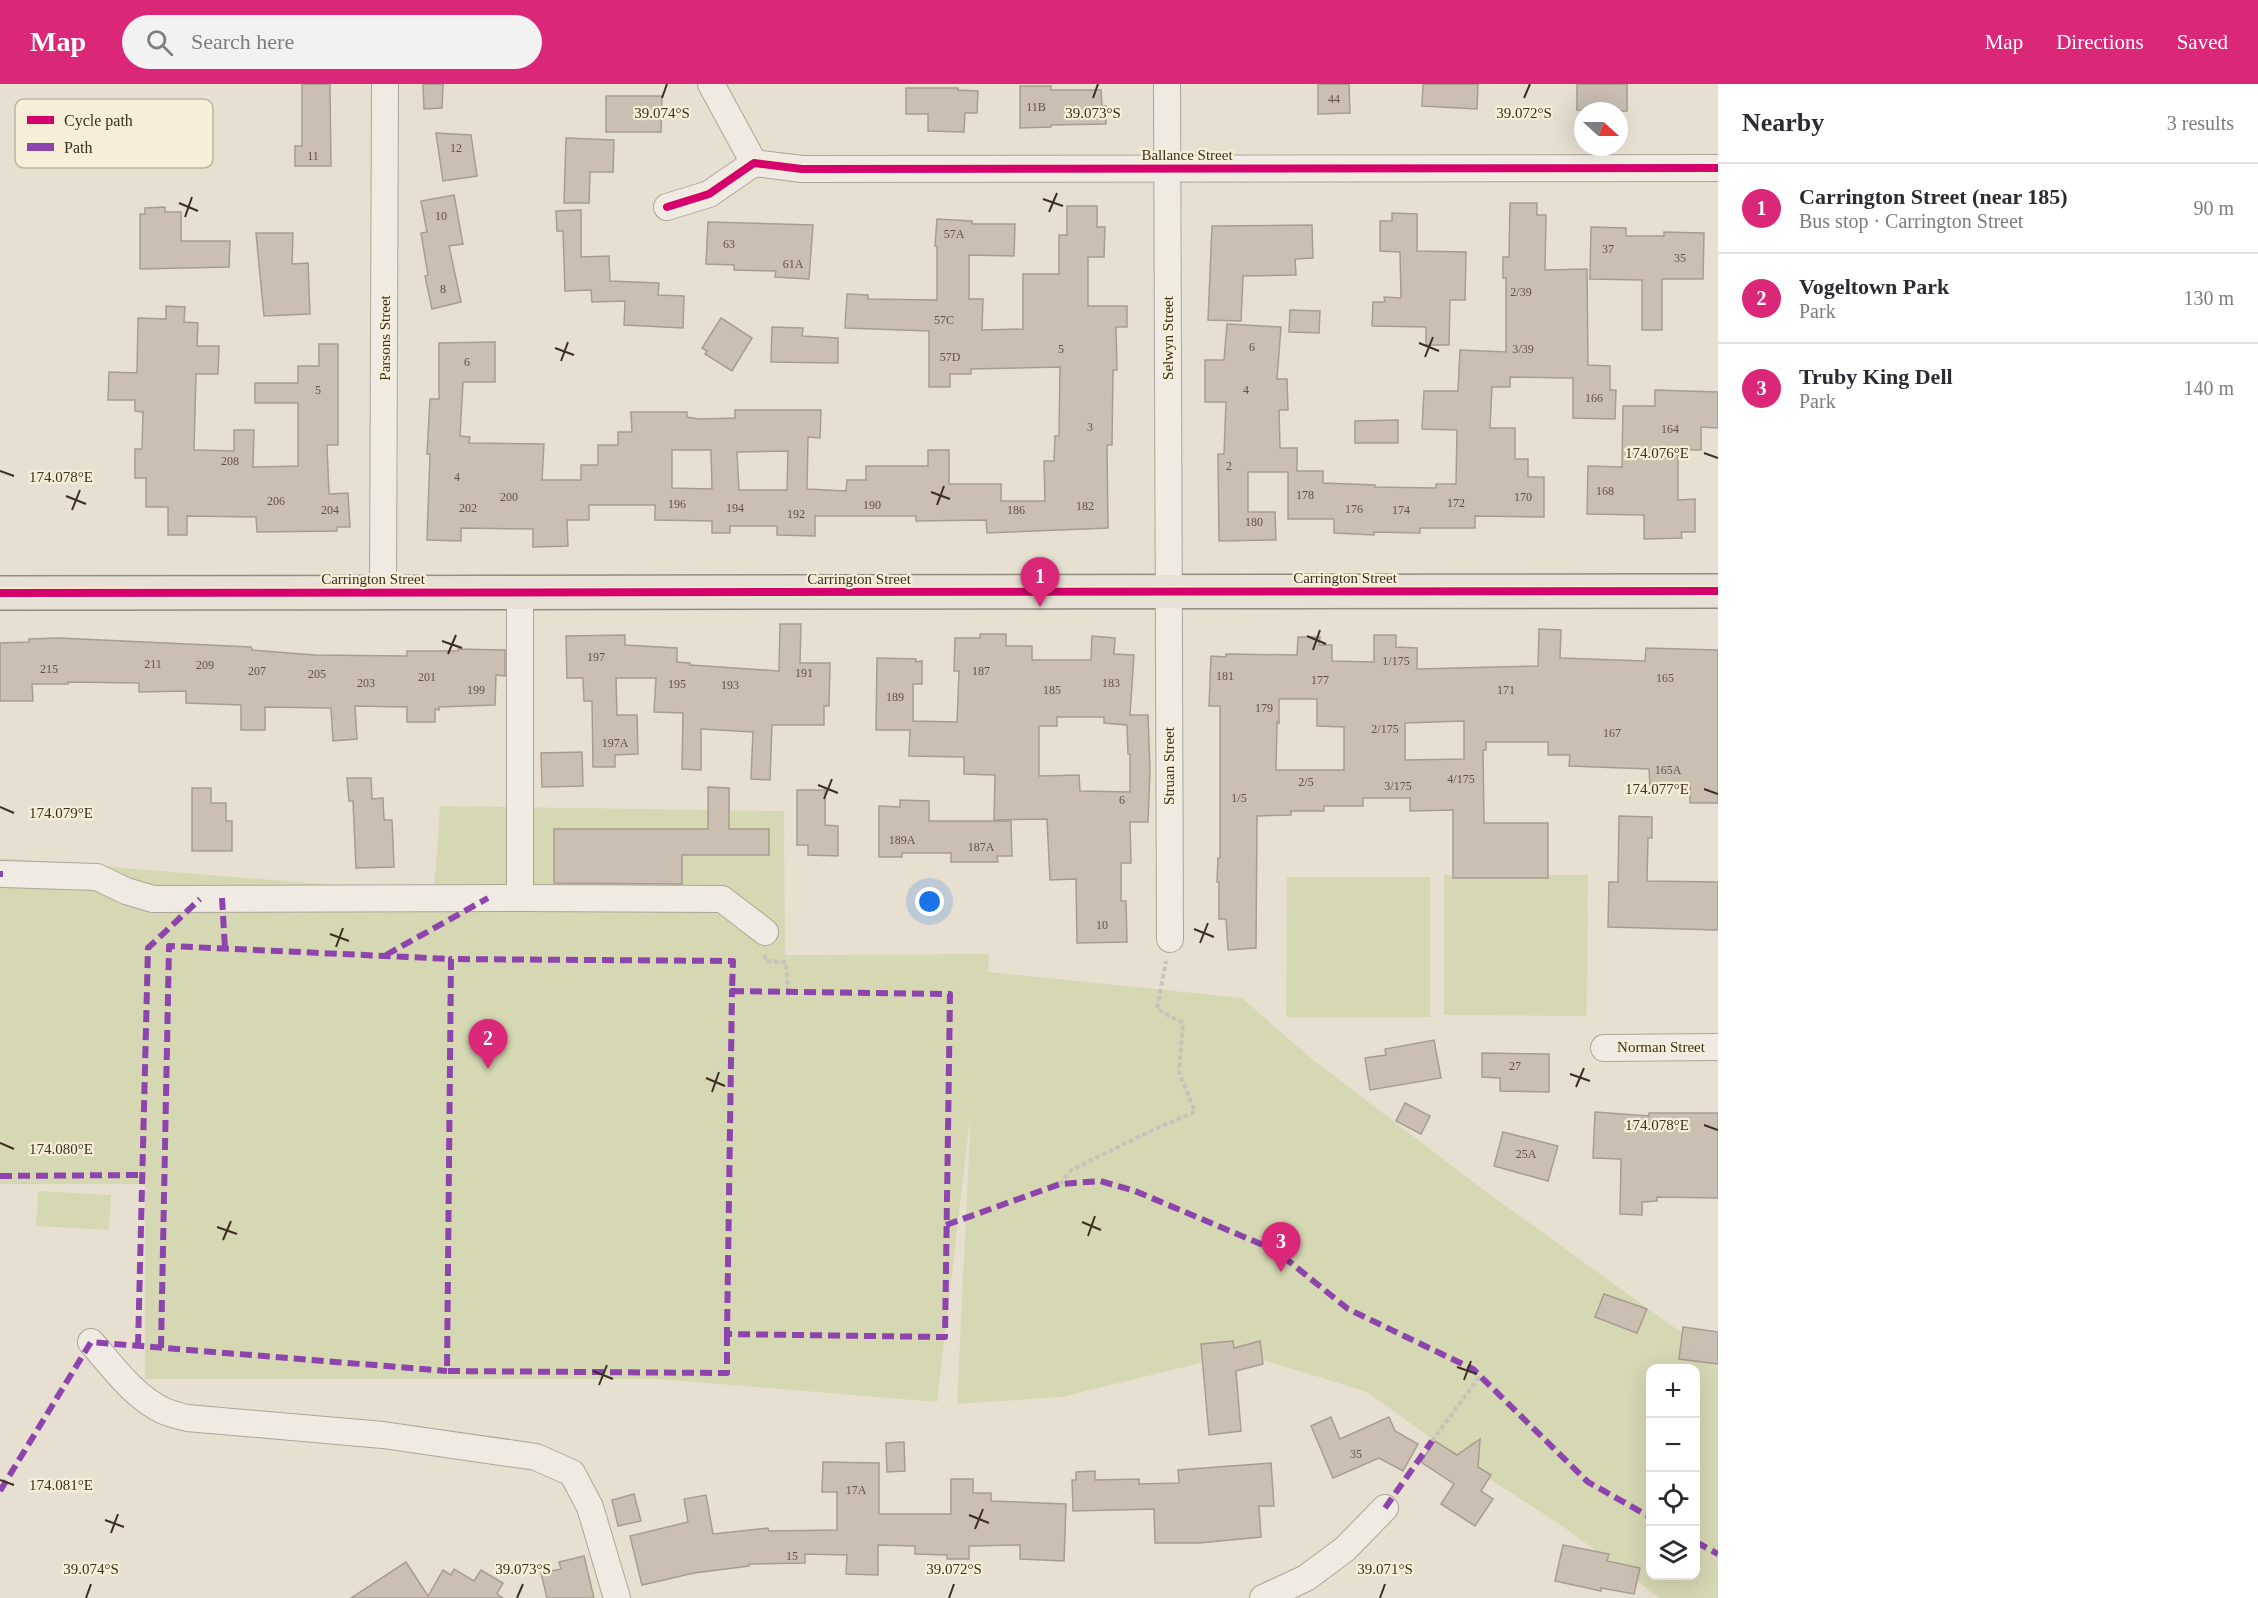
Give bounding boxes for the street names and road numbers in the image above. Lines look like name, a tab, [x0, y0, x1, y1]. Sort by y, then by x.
street label: Ballance Street	[1141, 147, 1233, 163]
street label: Parsons Street	[377, 294, 393, 381]
street label: Selwyn Street	[1160, 295, 1176, 380]
street label: Carrington Street	[1293, 570, 1398, 586]
street label: Carrington Street	[321, 571, 426, 587]
street label: Carrington Street	[807, 571, 912, 587]
street label: Struan Street	[1161, 726, 1177, 805]
street label: Norman Street	[1617, 1039, 1706, 1055]

